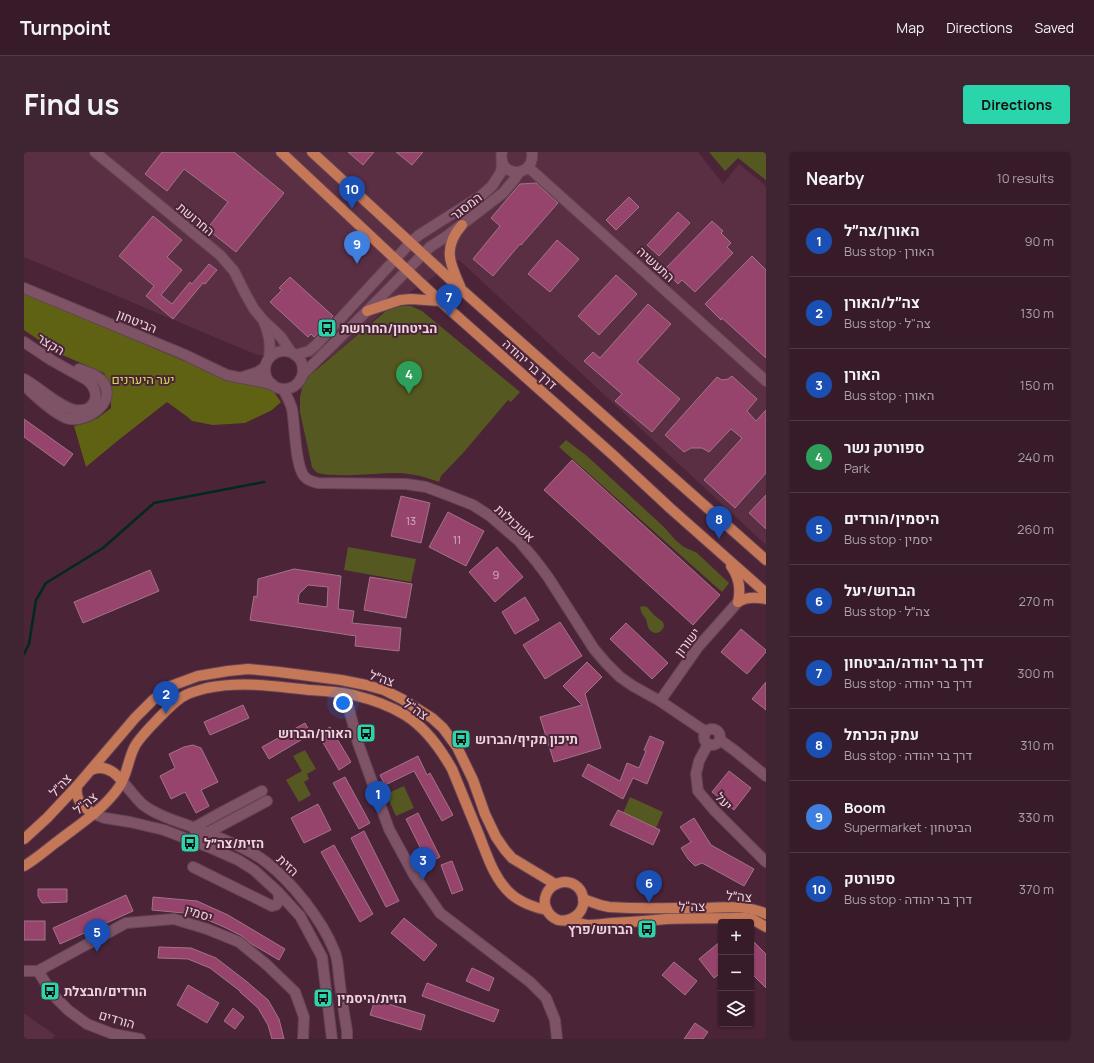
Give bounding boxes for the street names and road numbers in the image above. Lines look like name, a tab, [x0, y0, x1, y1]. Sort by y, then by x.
street label: המסגר	[446, 188, 486, 224]
street label: החרושת	[173, 198, 219, 240]
street label: התעשיה	[633, 242, 679, 286]
street label: הביטחון	[114, 305, 160, 337]
street label: הקצר	[34, 329, 68, 359]
street label: דרך בר יהודה	[499, 335, 561, 394]
street label: אשכולות	[491, 500, 539, 546]
street label: ישורון	[670, 624, 704, 660]
street label: צה״ל	[367, 665, 397, 691]
street label: צה"ל	[400, 694, 432, 724]
street label: צה״ל	[45, 769, 75, 801]
street label: צה"ל	[69, 788, 101, 818]
street label: יעל	[711, 788, 737, 814]
street label: הזית	[273, 850, 303, 880]
street label: צה״ל	[726, 886, 752, 906]
street label: צה"ל	[679, 897, 705, 915]
street label: יסמין	[183, 900, 215, 926]
street label: הורדים	[97, 1005, 137, 1033]

